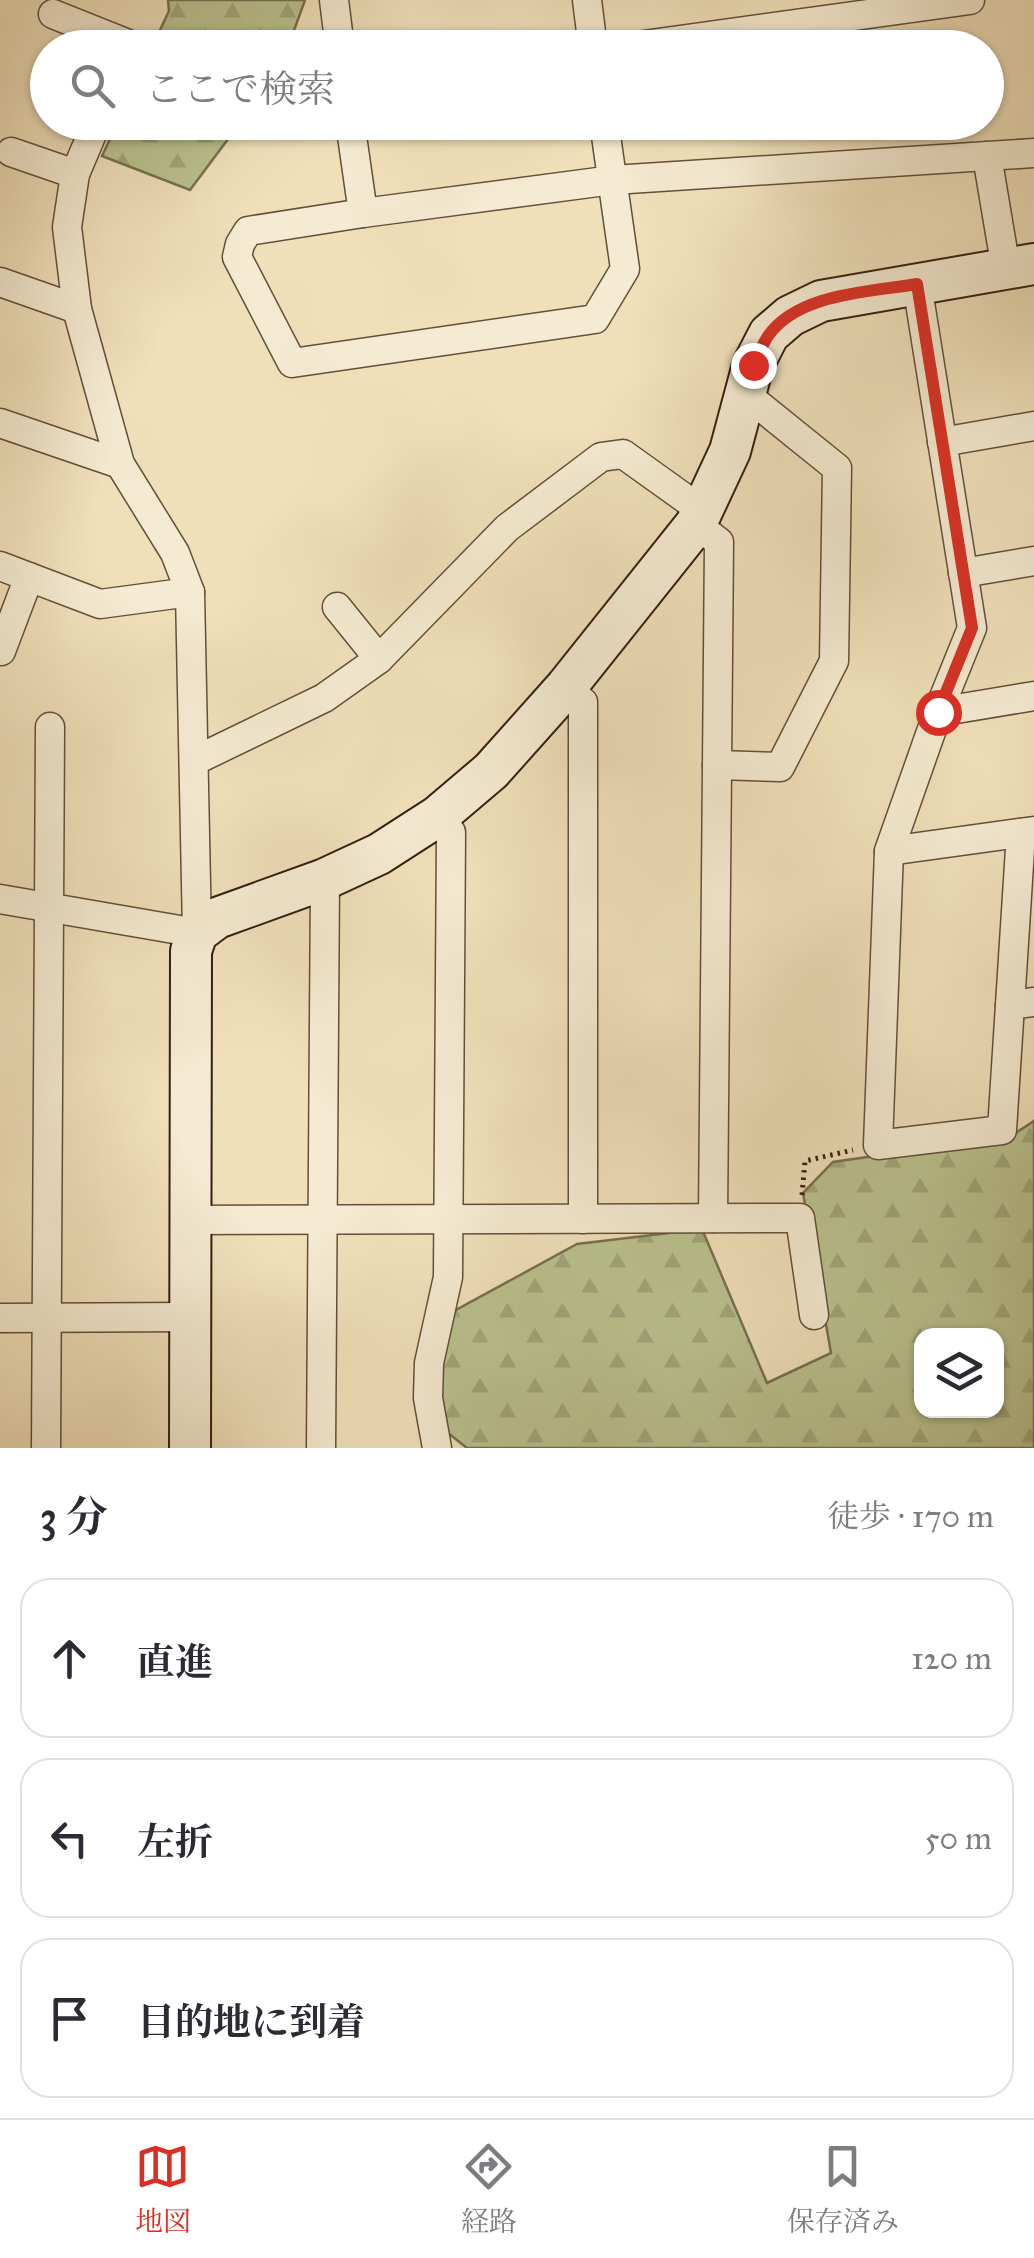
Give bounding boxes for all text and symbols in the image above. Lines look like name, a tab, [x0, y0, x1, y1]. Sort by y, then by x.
search box	[30, 30, 1004, 140]
icon: search	[65, 58, 120, 113]
text: ここで検索	[145, 66, 335, 112]
route end	[731, 343, 777, 389]
route start	[916, 690, 962, 736]
map controls	[914, 1328, 1004, 1418]
button: layers	[914, 1328, 1004, 1418]
text: 3 分	[40, 1491, 108, 1543]
text: 徒歩 · 170 m	[827, 1497, 994, 1536]
icon: ahead	[42, 1631, 97, 1686]
text: 直進	[137, 1639, 213, 1685]
text: 120 m	[911, 1639, 992, 1678]
icon: left	[42, 1811, 97, 1866]
text: 左折	[137, 1819, 213, 1865]
text: 50 m	[925, 1819, 992, 1858]
icon: arrive	[42, 1991, 97, 2046]
text: 目的地に到着	[137, 1999, 365, 2045]
tab: 地図	[135, 2139, 191, 2239]
tab: 経路	[461, 2139, 517, 2239]
tab: 保存済み	[787, 2139, 899, 2239]

